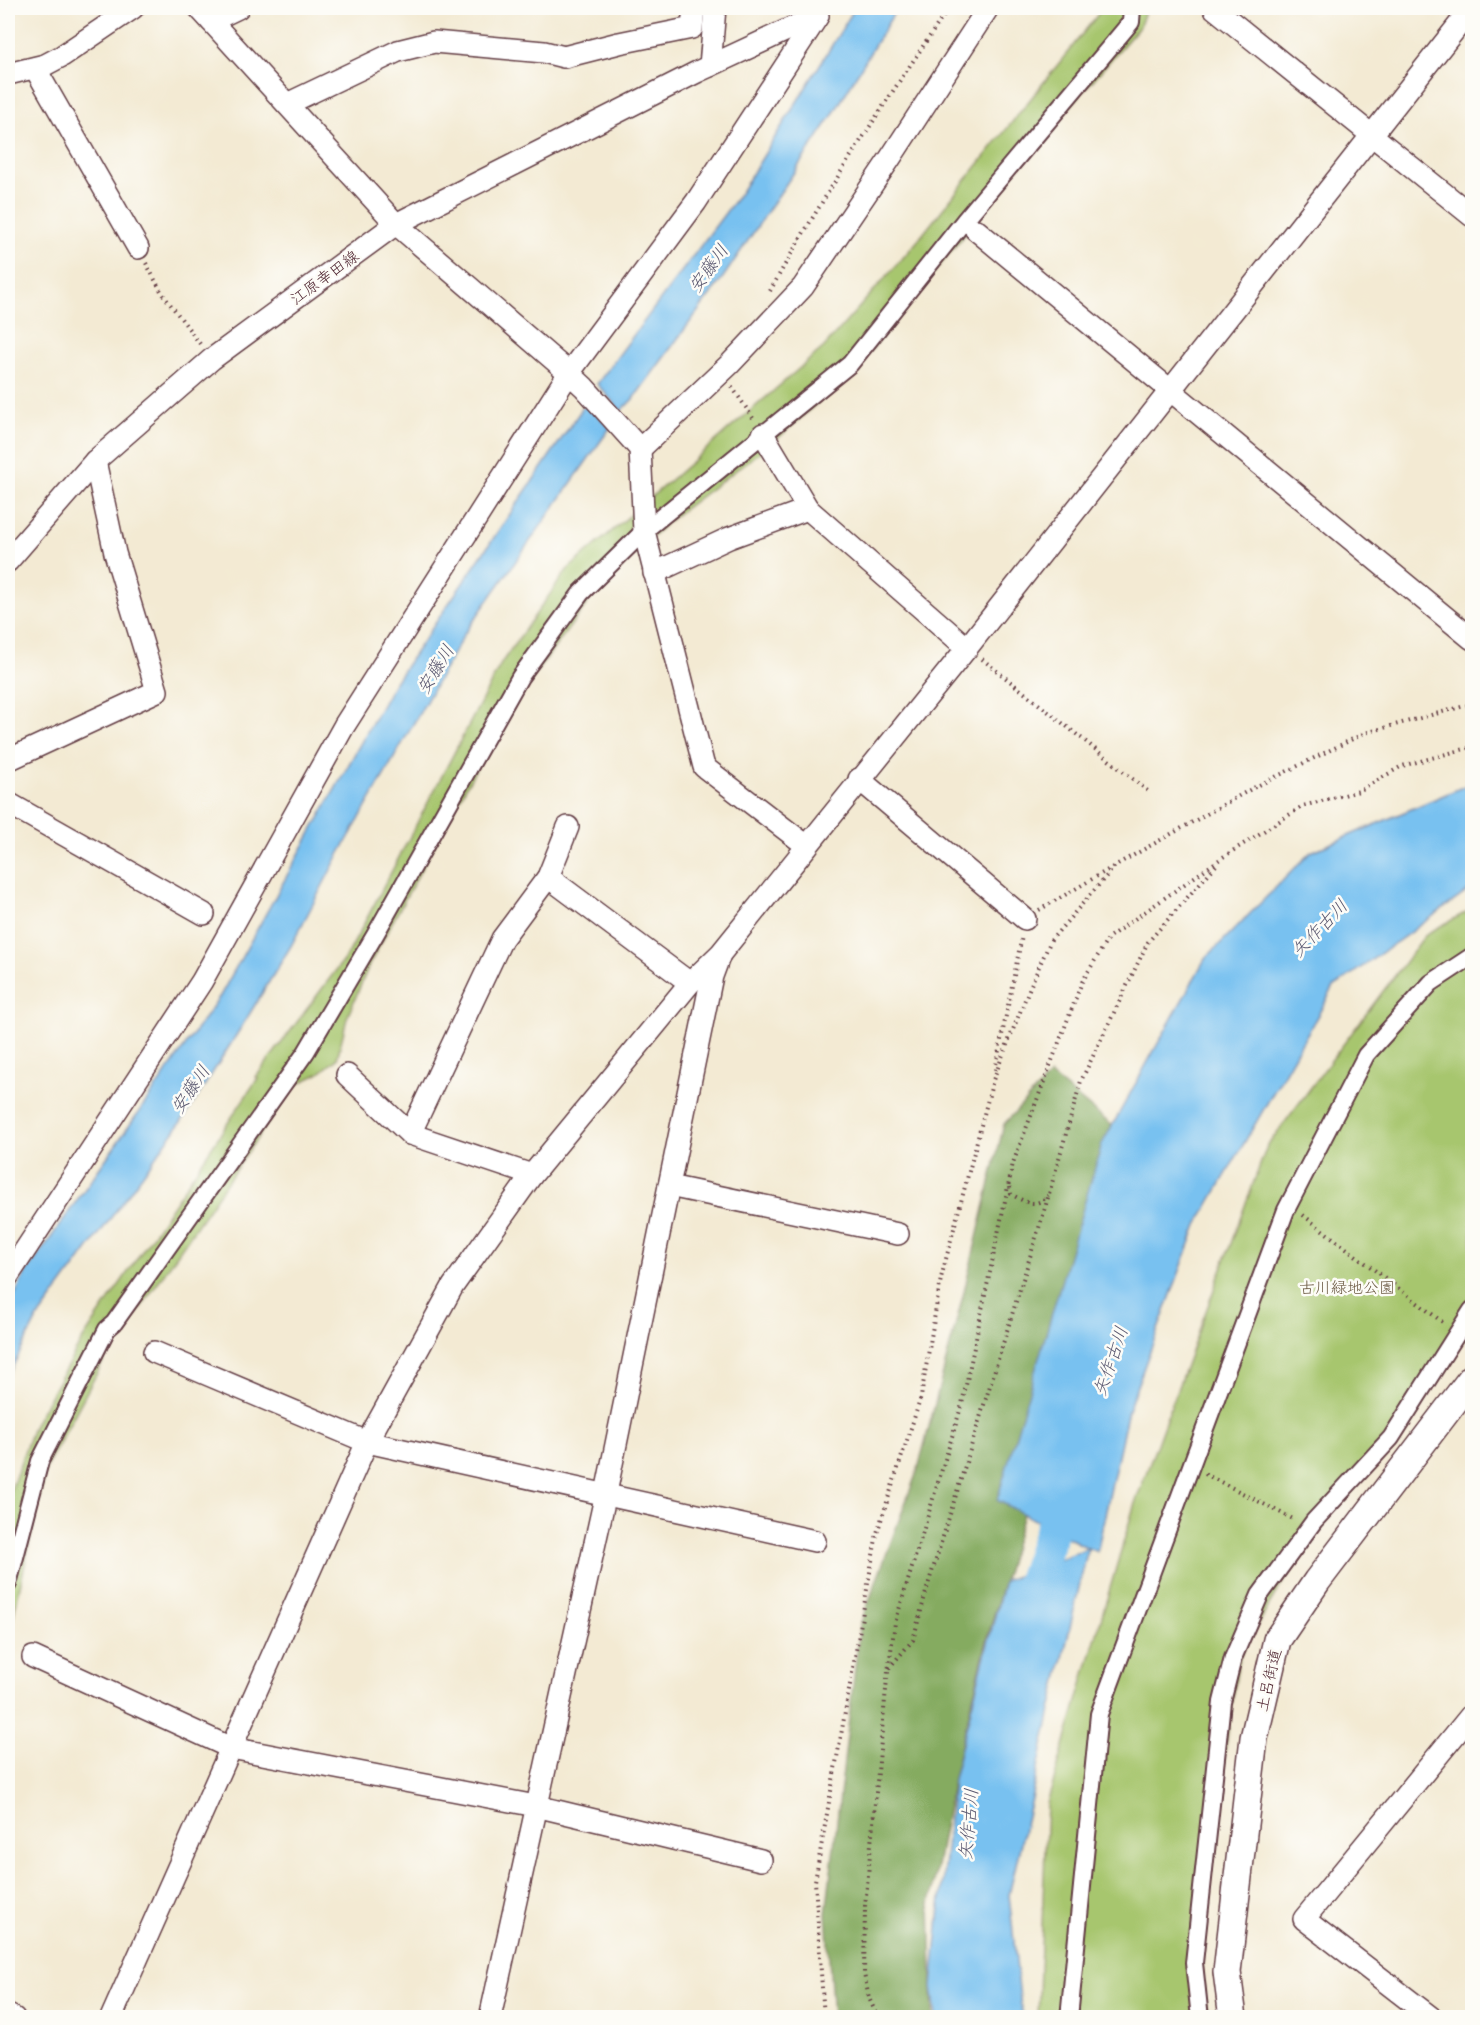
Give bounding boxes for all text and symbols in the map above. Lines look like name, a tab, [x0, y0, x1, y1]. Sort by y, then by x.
water label: 安藤川	[683, 239, 733, 297]
street label: 江原幸田線	[286, 245, 362, 309]
water label: 安藤川	[411, 640, 459, 698]
water label: 矢作古川	[1286, 894, 1352, 962]
water label: 安藤川	[165, 1060, 215, 1118]
park label: 古川緑地公園	[1299, 1277, 1395, 1297]
water label: 矢作古川	[1087, 1323, 1133, 1399]
street label: 土呂街道	[1251, 1647, 1285, 1713]
water label: 矢作古川	[953, 1787, 983, 1861]

